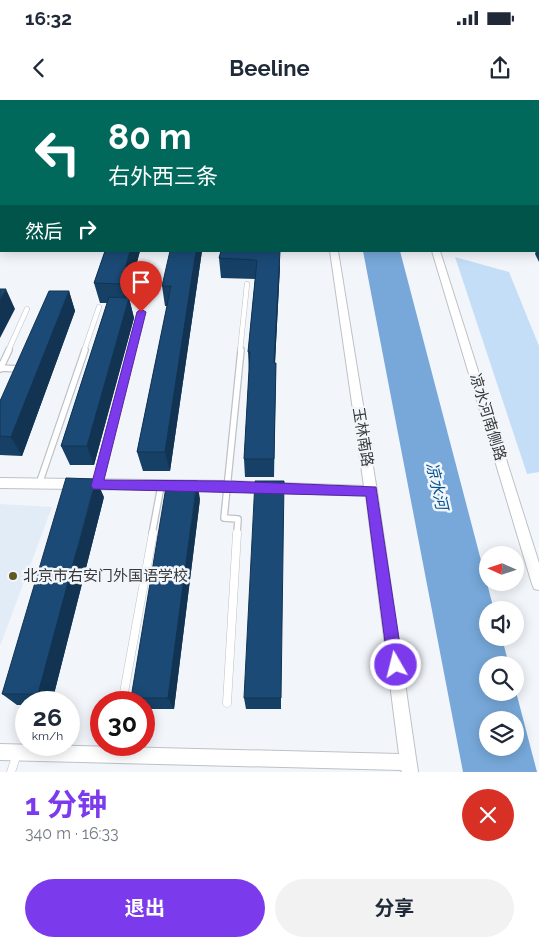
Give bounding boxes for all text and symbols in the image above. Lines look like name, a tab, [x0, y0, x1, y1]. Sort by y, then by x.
text: 16:32	[25, 7, 72, 29]
icon: back	[25, 54, 53, 82]
icon: share	[486, 54, 514, 82]
text: Beeline	[229, 55, 310, 81]
text: 80 m	[108, 116, 192, 157]
icon: left	[25, 120, 90, 185]
text: 右外西三条	[108, 163, 218, 189]
icon: right	[73, 215, 101, 243]
text: 然后	[25, 220, 63, 242]
pin	[120, 261, 162, 312]
icon: arrive	[127, 268, 155, 296]
street label: 凉水河南侧路	[466, 371, 510, 463]
street label: 玉林南路	[349, 406, 377, 468]
water label: 凉水河	[422, 460, 452, 514]
north arrow	[479, 546, 524, 591]
map controls	[479, 546, 524, 756]
place label: 北京市右安门外国语学校	[23, 567, 188, 585]
marker: 北京市右安门外国语学校	[7, 570, 19, 582]
button: sound	[479, 601, 524, 646]
position arrow	[369, 638, 421, 690]
button: search	[479, 656, 524, 701]
speed limit sign: 30	[90, 691, 155, 756]
text: 26	[33, 702, 62, 732]
button: layers	[479, 711, 524, 756]
text: km/h	[32, 729, 63, 743]
text: 1 分钟	[25, 787, 107, 822]
button: close	[462, 789, 514, 841]
text: 340 m · 16:33	[25, 824, 119, 843]
button: 退出	[25, 879, 265, 937]
button: 分享	[275, 879, 514, 937]

